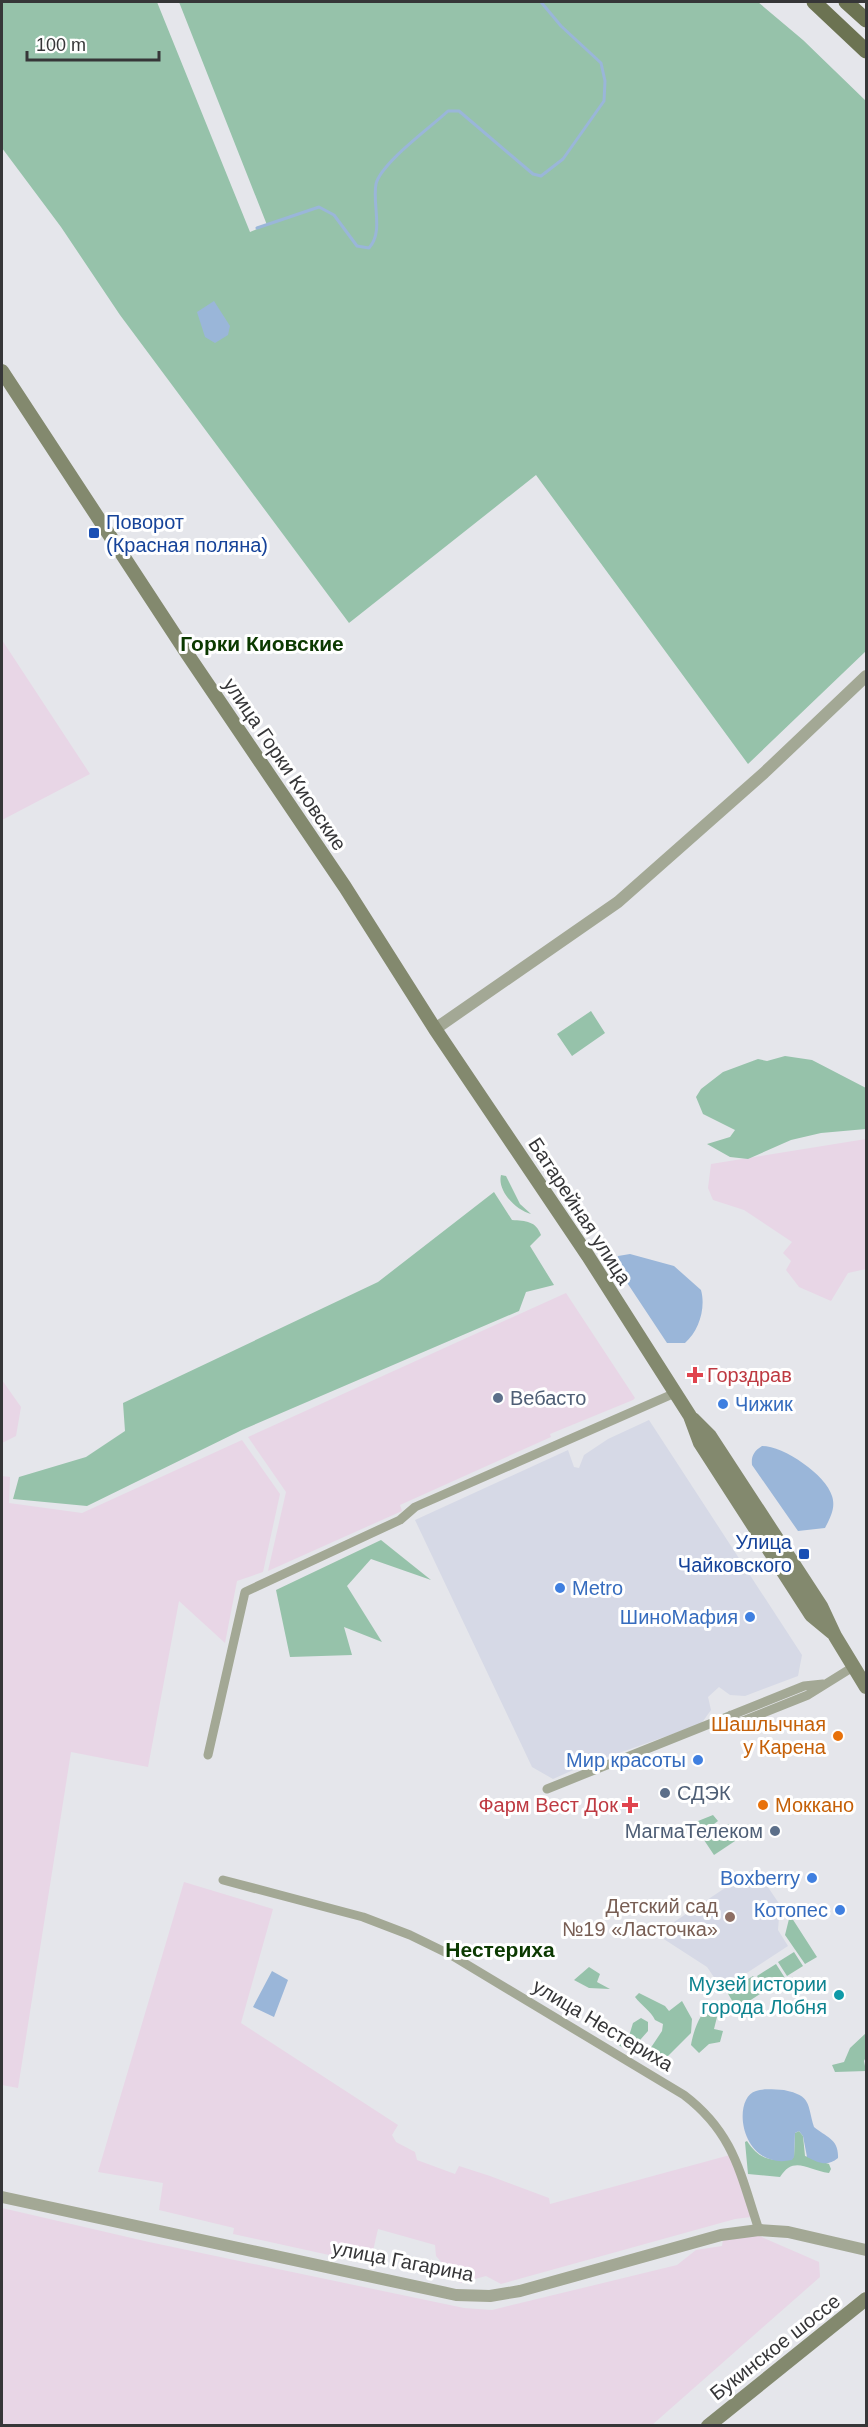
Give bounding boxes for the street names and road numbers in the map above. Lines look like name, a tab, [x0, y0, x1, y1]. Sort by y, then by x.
street label: улица Горки Киовские	[219, 674, 351, 854]
street label: Батарейная улица	[524, 1133, 636, 1289]
street label: улица Нестериха	[529, 1975, 678, 2076]
street label: улица Гагарина	[330, 2236, 477, 2286]
street label: Букинское шоссе	[706, 2289, 844, 2405]

